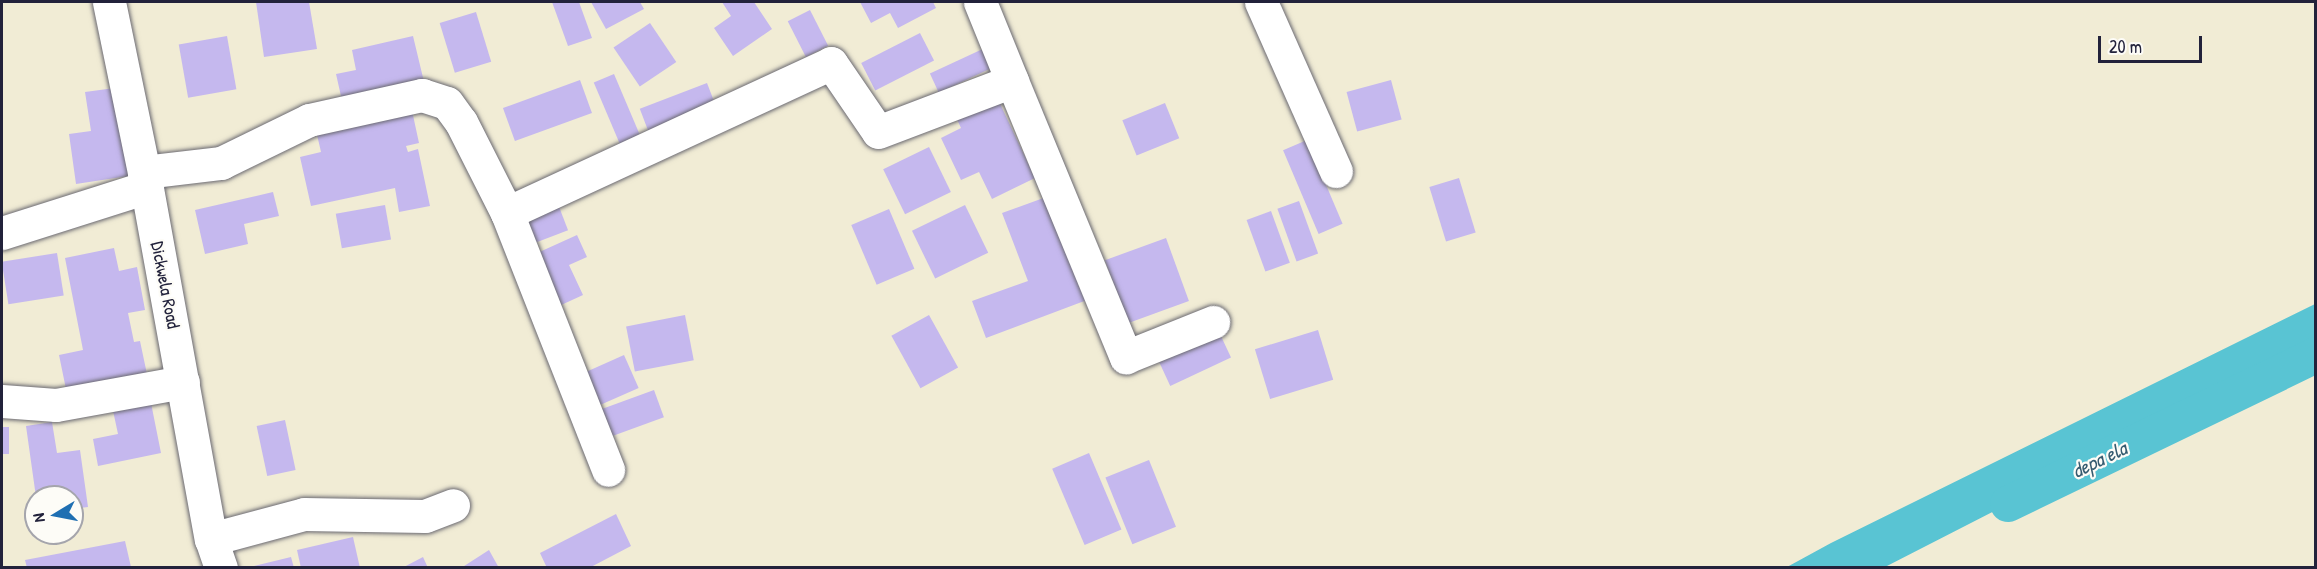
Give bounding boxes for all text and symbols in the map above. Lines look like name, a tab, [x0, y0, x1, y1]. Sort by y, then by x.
scale bar	[2101, 24, 2204, 62]
text: 20 m	[2109, 34, 2142, 59]
street label: Dickwela Road	[146, 240, 184, 330]
water label: depa ela	[2068, 436, 2130, 482]
north arrow	[24, 485, 84, 545]
text: N	[27, 512, 50, 524]

